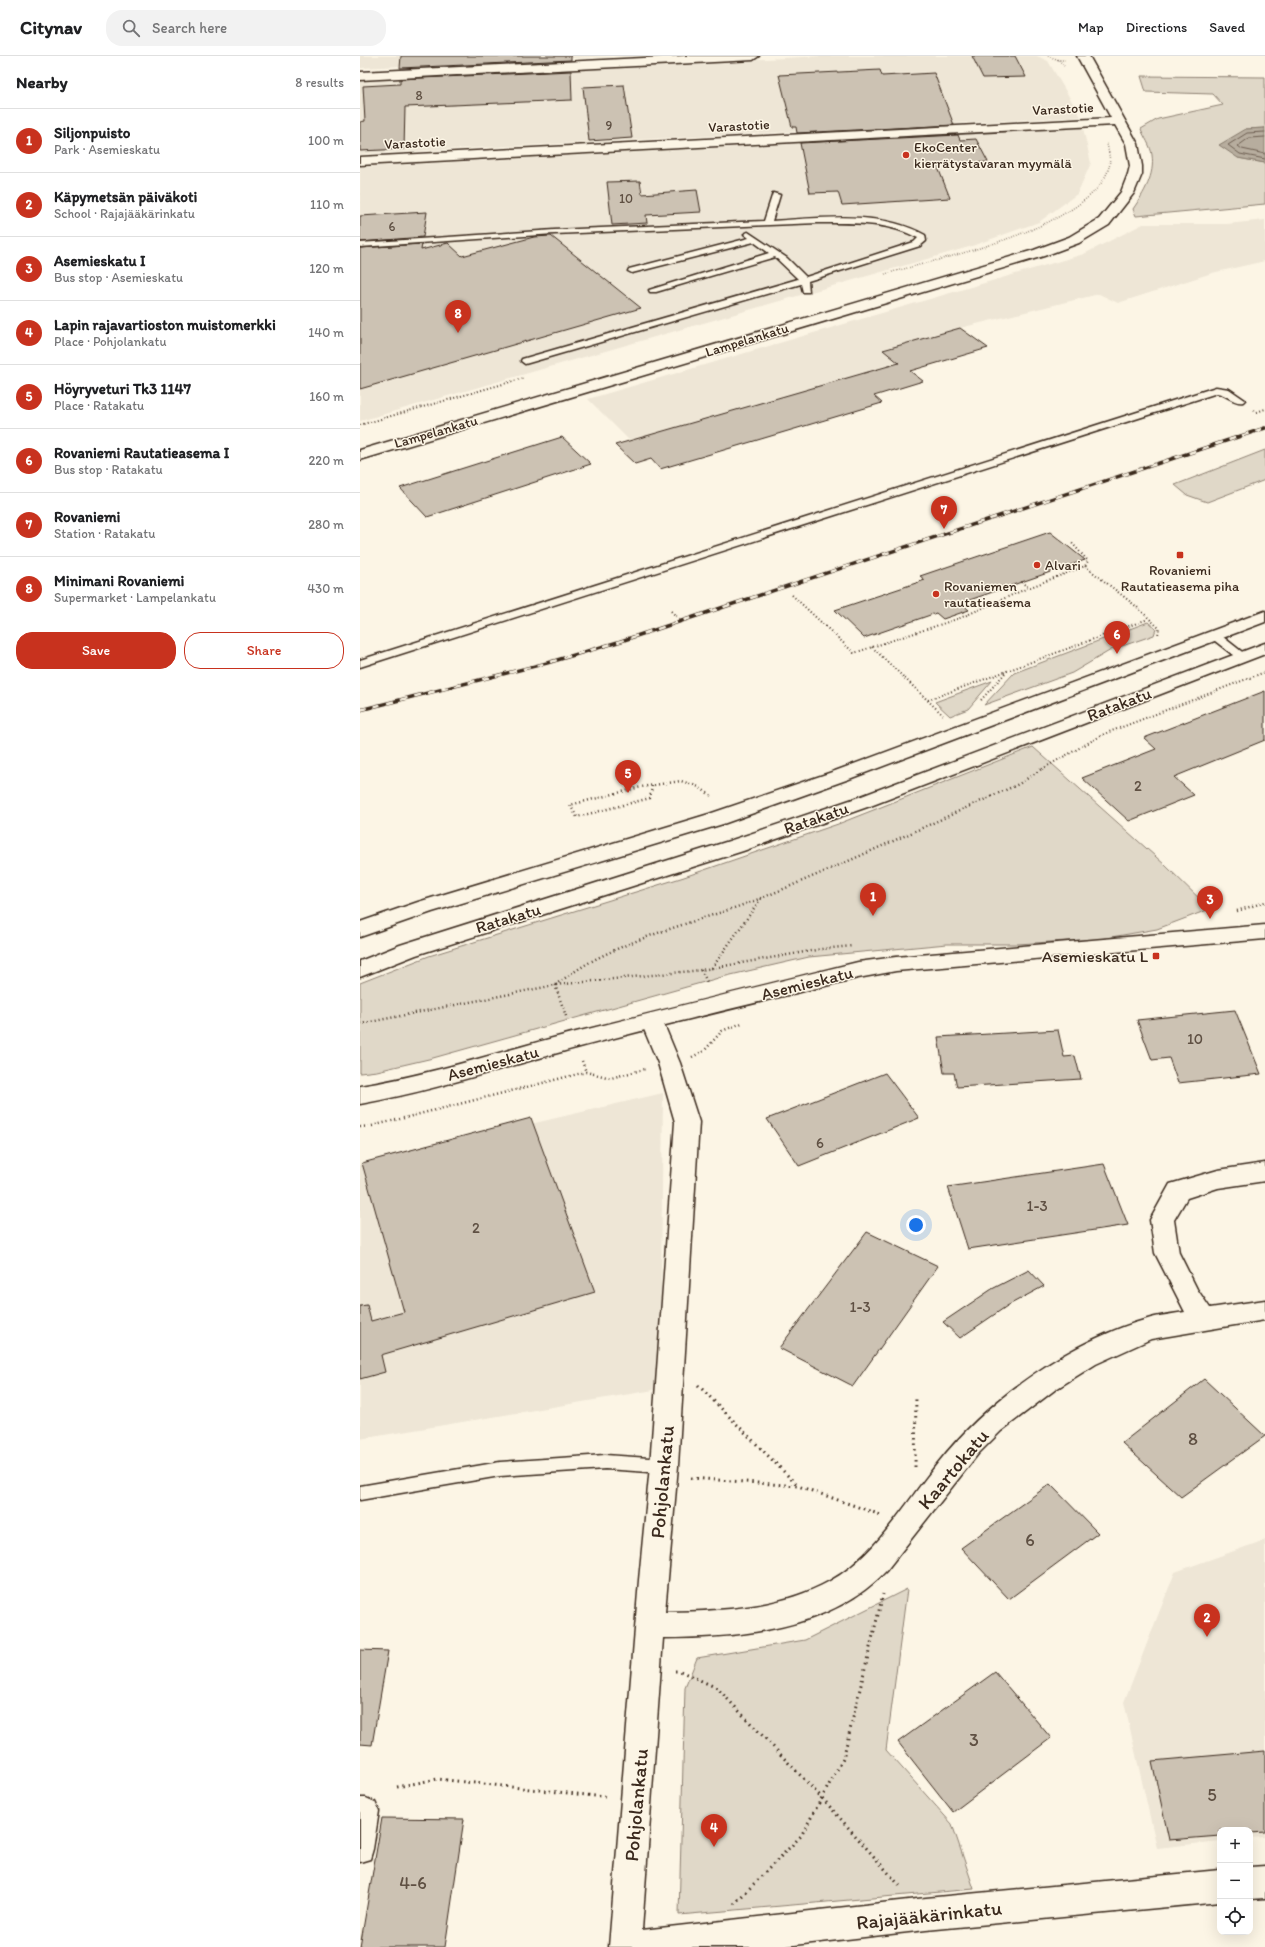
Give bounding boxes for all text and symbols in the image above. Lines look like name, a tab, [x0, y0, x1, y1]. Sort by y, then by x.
search box	[106, 10, 386, 46]
text: Citynav	[20, 16, 82, 39]
icon: search	[120, 17, 142, 39]
text: Search here	[152, 19, 227, 37]
text: Map	[1078, 19, 1104, 36]
text: Directions	[1126, 19, 1187, 36]
text: Saved	[1209, 19, 1245, 36]
text: Nearby	[16, 72, 68, 92]
text: 8 results	[295, 75, 344, 90]
house number: 8	[415, 88, 423, 103]
street label: Varastotie	[1032, 99, 1095, 119]
street label: Varastotie	[708, 116, 771, 136]
house number: 9	[606, 118, 613, 133]
text: Siljonpuisto	[54, 124, 130, 142]
text: 1	[26, 133, 32, 148]
text: 100 m	[308, 133, 344, 148]
street label: Varastotie	[384, 133, 447, 153]
place label: EkoCenter kierrätystavaran myymälä	[914, 139, 1072, 172]
text: Park · Asemieskatu	[54, 142, 160, 157]
marker: EkoCenter kierrätystavaran myymälä	[901, 150, 911, 160]
text: Käpymetsän päiväkoti	[54, 188, 197, 206]
house number: 10	[619, 191, 633, 206]
text: 2	[26, 197, 32, 212]
text: 110 m	[310, 197, 344, 212]
text: School · Rajajääkärinkatu	[54, 206, 195, 221]
house number: 6	[389, 219, 396, 234]
text: Asemieskatu I	[54, 252, 146, 270]
text: 3	[25, 261, 33, 276]
text: 120 m	[309, 261, 344, 276]
text: Bus stop · Asemieskatu	[54, 270, 183, 285]
pin: 8	[445, 300, 471, 333]
text: Lapin rajavartioston muistomerkki	[54, 316, 276, 334]
street label: Lampelankatu	[703, 319, 791, 361]
text: 4	[25, 325, 33, 340]
text: 140 m	[308, 325, 344, 340]
text: Place · Pohjolankatu	[54, 334, 167, 349]
text: Höyryveturi Tk3 1147	[54, 380, 191, 398]
text: 5	[26, 389, 32, 404]
text: 160 m	[309, 389, 344, 404]
text: Place · Ratakatu	[54, 398, 144, 413]
street label: Lampelankatu	[392, 412, 480, 452]
text: Rovaniemi Rautatieasema I	[54, 444, 229, 462]
text: 6	[26, 453, 32, 468]
text: 220 m	[308, 453, 344, 468]
text: Bus stop · Ratakatu	[54, 462, 163, 477]
pin: 7	[931, 496, 957, 529]
text: Rovaniemi	[54, 508, 120, 526]
text: 7	[26, 517, 32, 532]
text: 280 m	[308, 517, 344, 532]
text: Station · Ratakatu	[54, 526, 155, 541]
marker: Rovaniemi Rautatieasema piha	[1175, 550, 1185, 560]
place label: Alvari	[1045, 557, 1081, 574]
marker: Alvari	[1032, 560, 1042, 570]
place label: Rovaniemi Rautatieasema piha	[1121, 562, 1240, 595]
text: Minimani Rovaniemi	[54, 572, 184, 590]
place label: Rovaniemen rautatieasema	[944, 578, 1031, 611]
text: 8	[25, 581, 33, 596]
text: 430 m	[307, 581, 344, 596]
marker: Rovaniemen rautatieasema	[931, 589, 941, 599]
text: Supermarket · Lampelankatu	[54, 590, 216, 605]
pin: 6	[1104, 621, 1130, 654]
button: Save	[16, 632, 176, 669]
button: Share	[184, 632, 344, 669]
street label: Ratakatu	[1084, 682, 1154, 725]
pin: 5	[615, 760, 641, 793]
house number: 2	[1134, 777, 1142, 795]
street label: Ratakatu	[781, 797, 852, 838]
pin: 1	[860, 883, 886, 916]
pin: 3	[1197, 886, 1223, 919]
street label: Ratakatu	[473, 898, 544, 937]
place label: Asemieskatu L	[1042, 946, 1148, 966]
marker: Asemieskatu L	[1151, 951, 1161, 961]
street label: Asemieskatu	[759, 962, 855, 1004]
house number: 10	[1187, 1030, 1203, 1048]
street label: Asemieskatu	[445, 1041, 541, 1085]
house number: 6	[816, 1134, 824, 1152]
house number: 1-3	[1026, 1197, 1048, 1215]
your location	[906, 1215, 926, 1235]
house number: 2	[472, 1219, 480, 1237]
house number: 1-3	[849, 1298, 871, 1316]
street label: Pohjolankatu	[645, 1424, 679, 1539]
street label: Kaartokatu	[912, 1424, 994, 1514]
house number: 8	[1188, 1428, 1198, 1450]
house number: 6	[1025, 1529, 1035, 1551]
pin: 2	[1194, 1604, 1220, 1637]
house number: 3	[969, 1729, 979, 1751]
street label: Pohjolankatu	[619, 1747, 653, 1862]
house number: 5	[1207, 1784, 1217, 1806]
pin: 4	[701, 1814, 727, 1847]
map controls	[1217, 1827, 1253, 1935]
button: +	[1217, 1827, 1253, 1863]
button: −	[1217, 1863, 1253, 1899]
house number: 4-6	[399, 1872, 427, 1894]
street label: Rajajääkärinkatu	[855, 1895, 1003, 1935]
button: locate	[1217, 1899, 1253, 1935]

